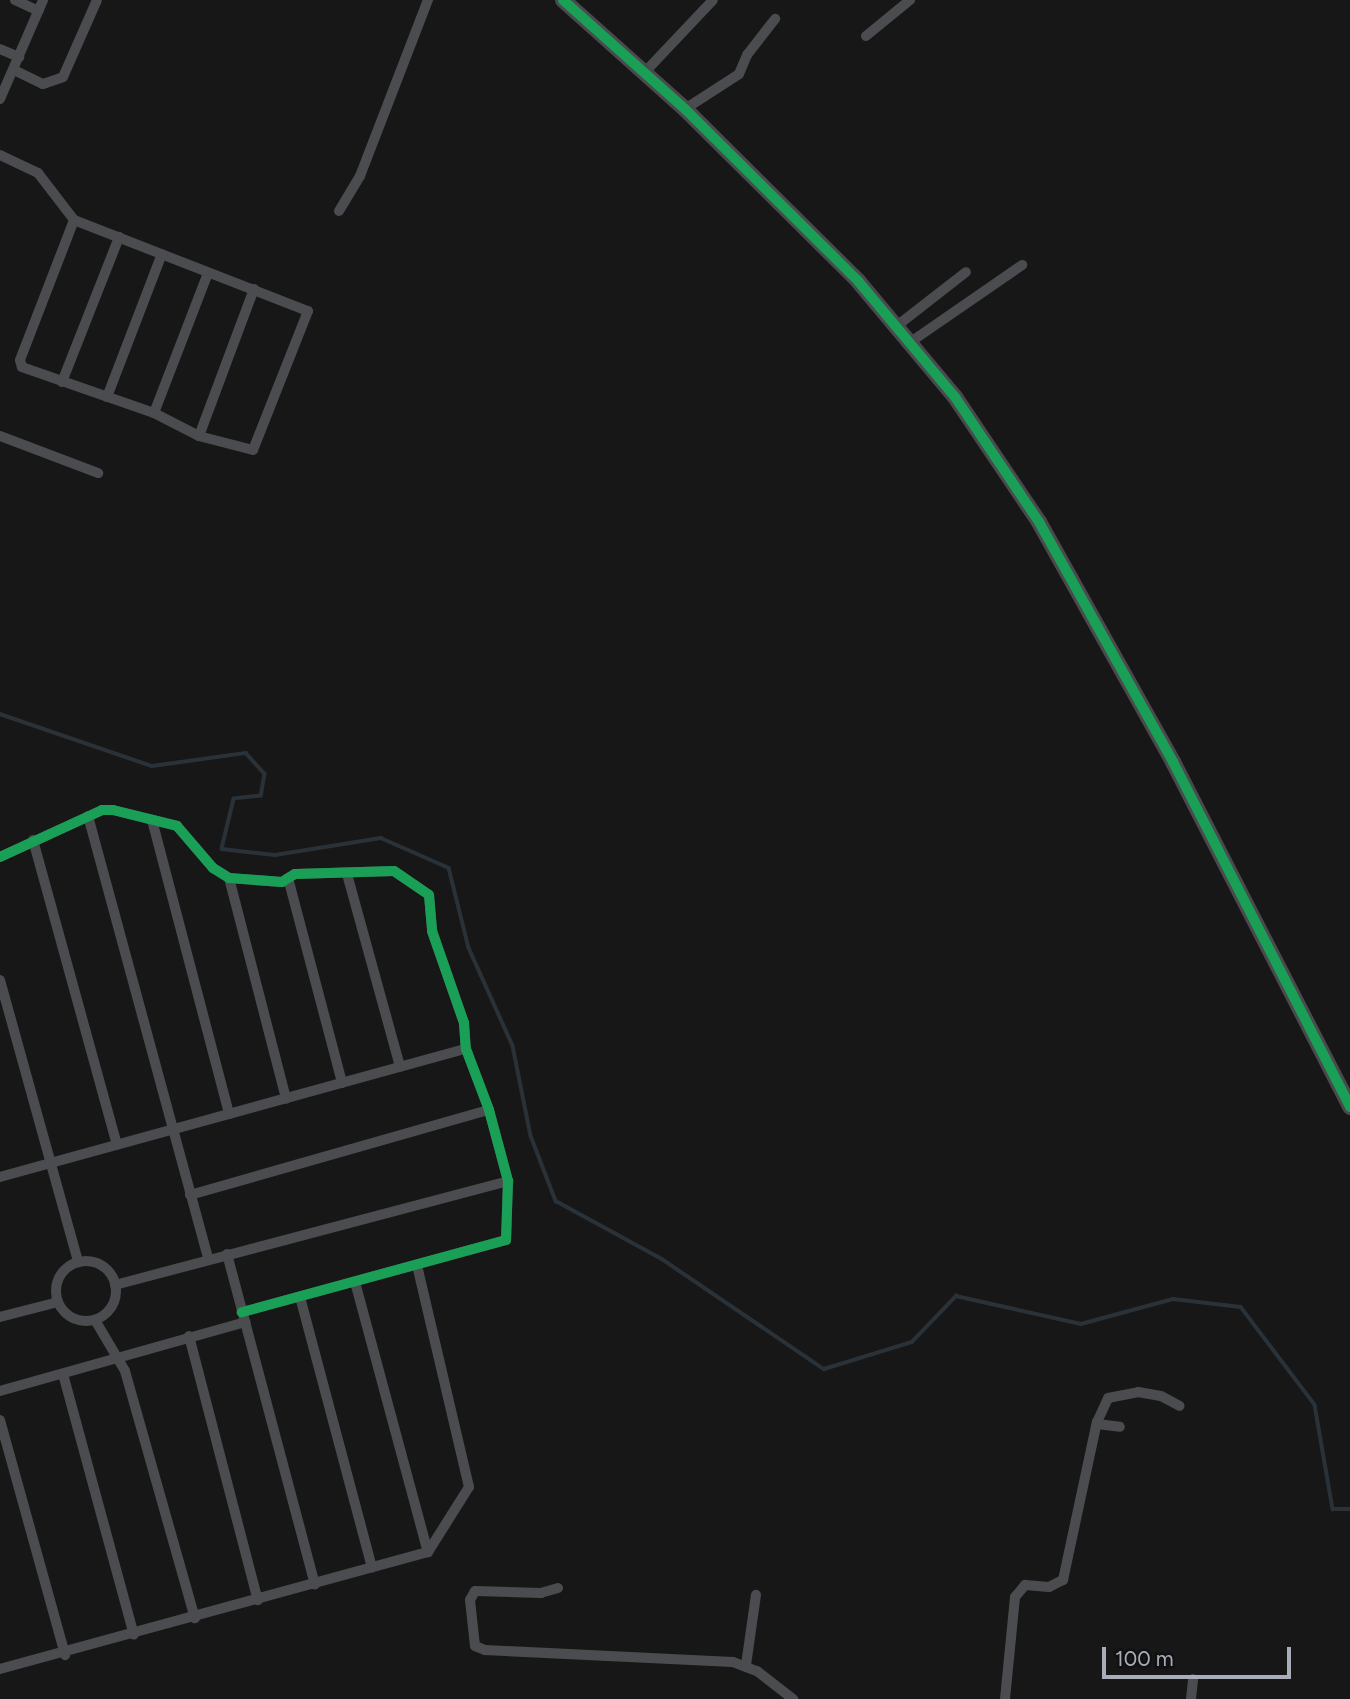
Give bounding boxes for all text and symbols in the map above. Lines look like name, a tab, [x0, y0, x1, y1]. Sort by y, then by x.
scale bar	[1105, 1632, 1294, 1676]
text: 100 m	[1115, 1646, 1174, 1671]

